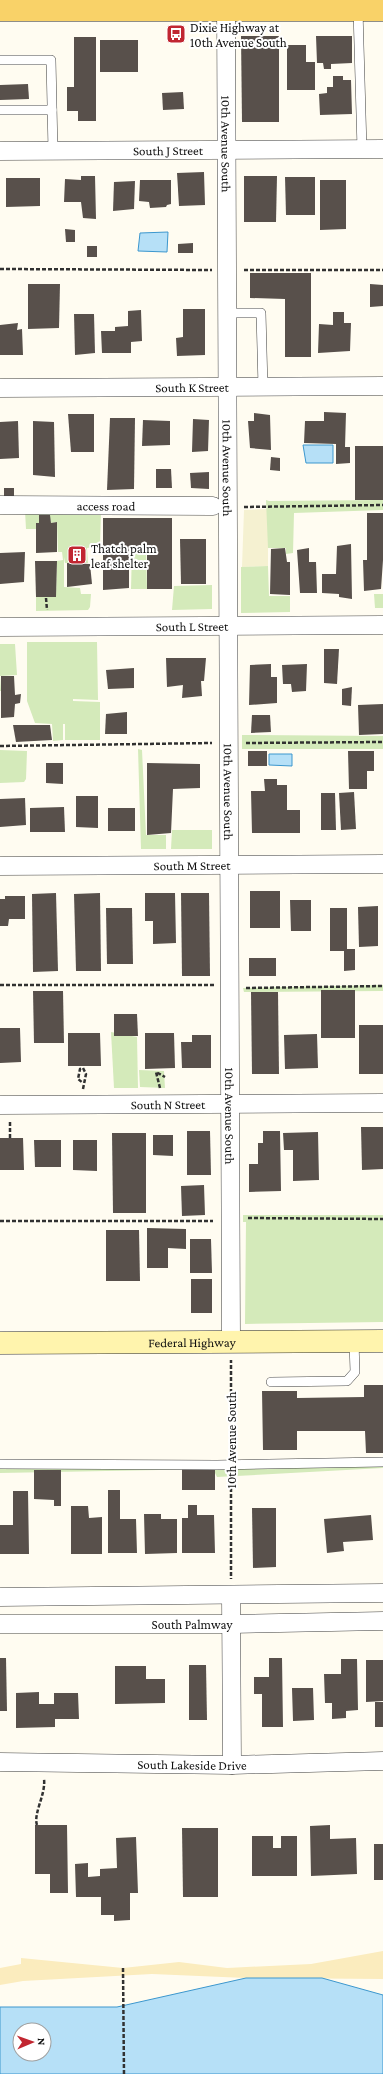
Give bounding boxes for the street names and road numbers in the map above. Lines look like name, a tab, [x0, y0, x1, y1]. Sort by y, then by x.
street label: 10th Avenue South	[219, 96, 234, 193]
street label: South J Street	[133, 142, 204, 158]
street label: South K Street	[155, 379, 230, 395]
street label: 10th Avenue South	[220, 420, 235, 517]
street label: access road	[77, 498, 136, 513]
street label: South L Street	[156, 618, 229, 634]
street label: 10th Avenue South	[221, 743, 237, 841]
street label: South M Street	[153, 857, 231, 873]
street label: 10th Avenue South	[222, 1067, 238, 1165]
street label: South N Street	[131, 1096, 206, 1112]
street label: Federal Highway	[148, 1334, 237, 1350]
street label: 10th Avenue South	[224, 1392, 239, 1488]
street label: South Palmway	[152, 1617, 233, 1632]
street label: South Lakeside Drive	[137, 1756, 247, 1773]

